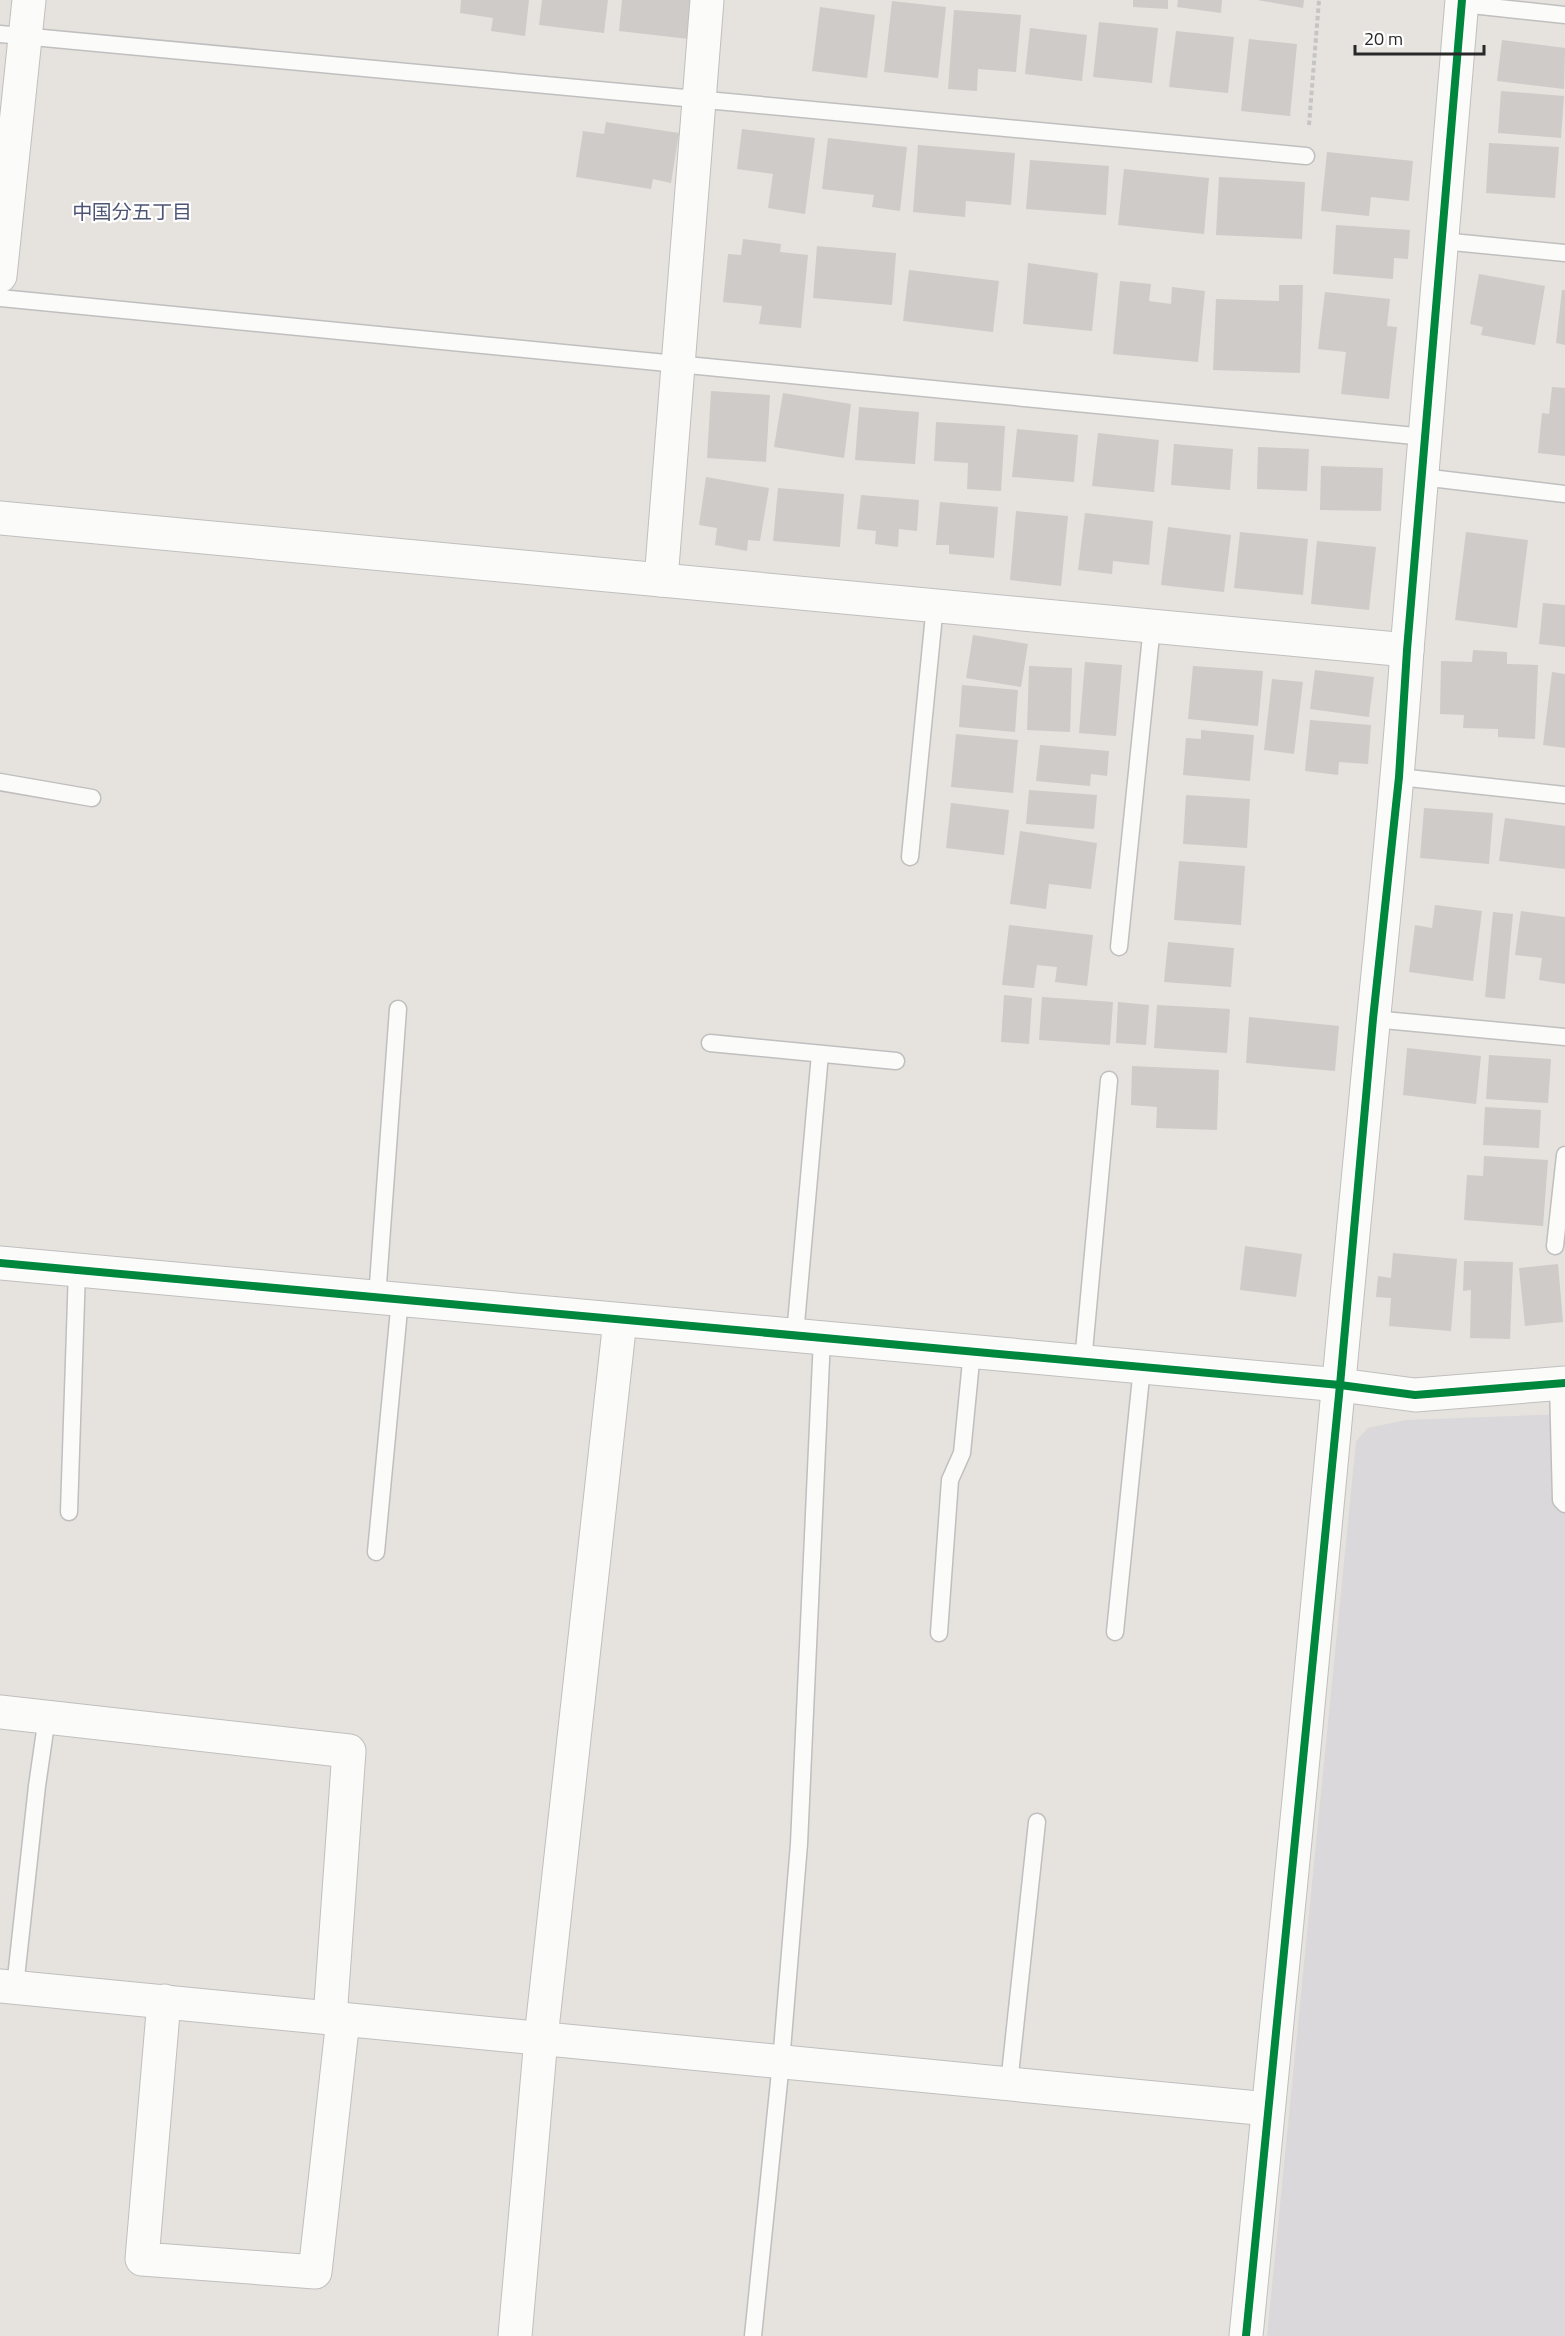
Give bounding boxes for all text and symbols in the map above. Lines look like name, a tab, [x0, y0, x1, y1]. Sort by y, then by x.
scale bar	[1355, 18, 1484, 56]
text: 20 m	[1364, 25, 1403, 52]
district label: 中国分五丁目	[72, 196, 192, 227]

